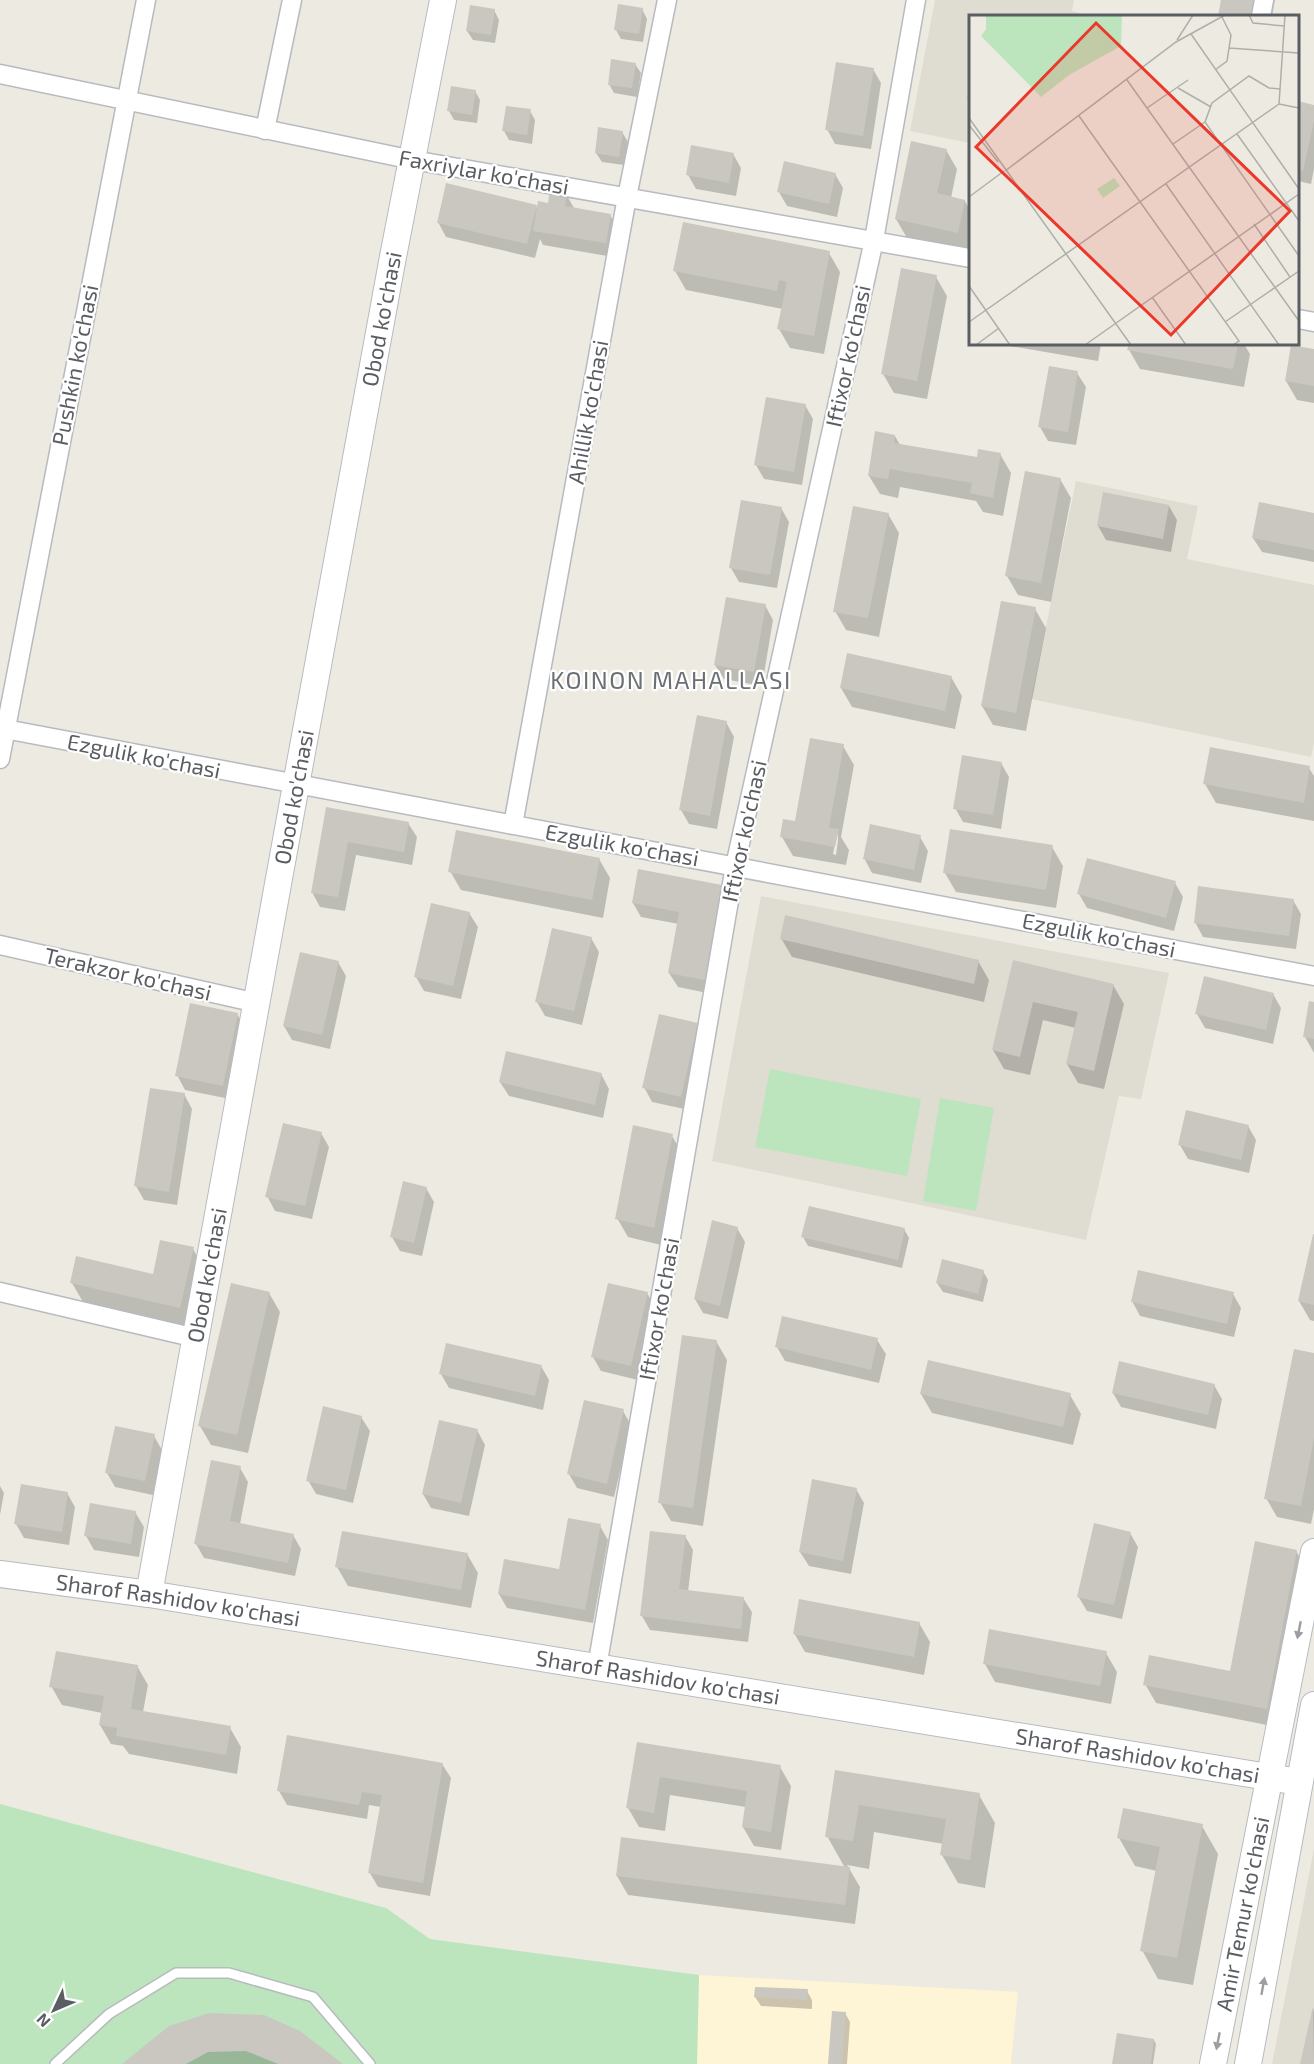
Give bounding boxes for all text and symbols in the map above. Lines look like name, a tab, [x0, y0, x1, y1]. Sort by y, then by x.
inset map	[969, 15, 1299, 345]
street label: Faxriylar ko'chasi	[397, 143, 571, 199]
street label: Obod ko'chasi	[355, 249, 406, 388]
street label: Pushkin ko'chasi	[46, 282, 102, 447]
street label: Iftixor ko'chasi	[819, 282, 875, 429]
street label: Ahillik ko'chasi	[562, 338, 612, 486]
district label: KOINON MAHALLASI	[550, 665, 792, 694]
street label: Ezgulik ko'chasi	[65, 727, 223, 783]
street label: Obod ko'chasi	[268, 727, 318, 866]
street label: Iftixor ko'chasi	[715, 757, 771, 904]
street label: Ezgulik ko'chasi	[543, 818, 701, 870]
street label: Ezgulik ko'chasi	[1020, 906, 1178, 962]
street label: Terakzor ko'chasi	[42, 941, 214, 1005]
street label: Obod ko'chasi	[181, 1205, 231, 1345]
street label: Iftixor ko'chasi	[633, 1235, 683, 1382]
street label: Sharof Rashidov ko'chasi	[54, 1568, 302, 1631]
one-way arrow	[1294, 1621, 1303, 1640]
street label: Sharof Rashidov ko'chasi	[534, 1643, 782, 1709]
street label: Sharof Rashidov ko'chasi	[1014, 1722, 1262, 1787]
street label: Amir Temur ko'chasi	[1210, 1814, 1274, 2013]
one-way arrow	[1258, 1976, 1267, 1995]
north arrow	[24, 1980, 84, 2040]
text: N	[32, 2010, 54, 2032]
one-way arrow	[1213, 2032, 1222, 2051]

